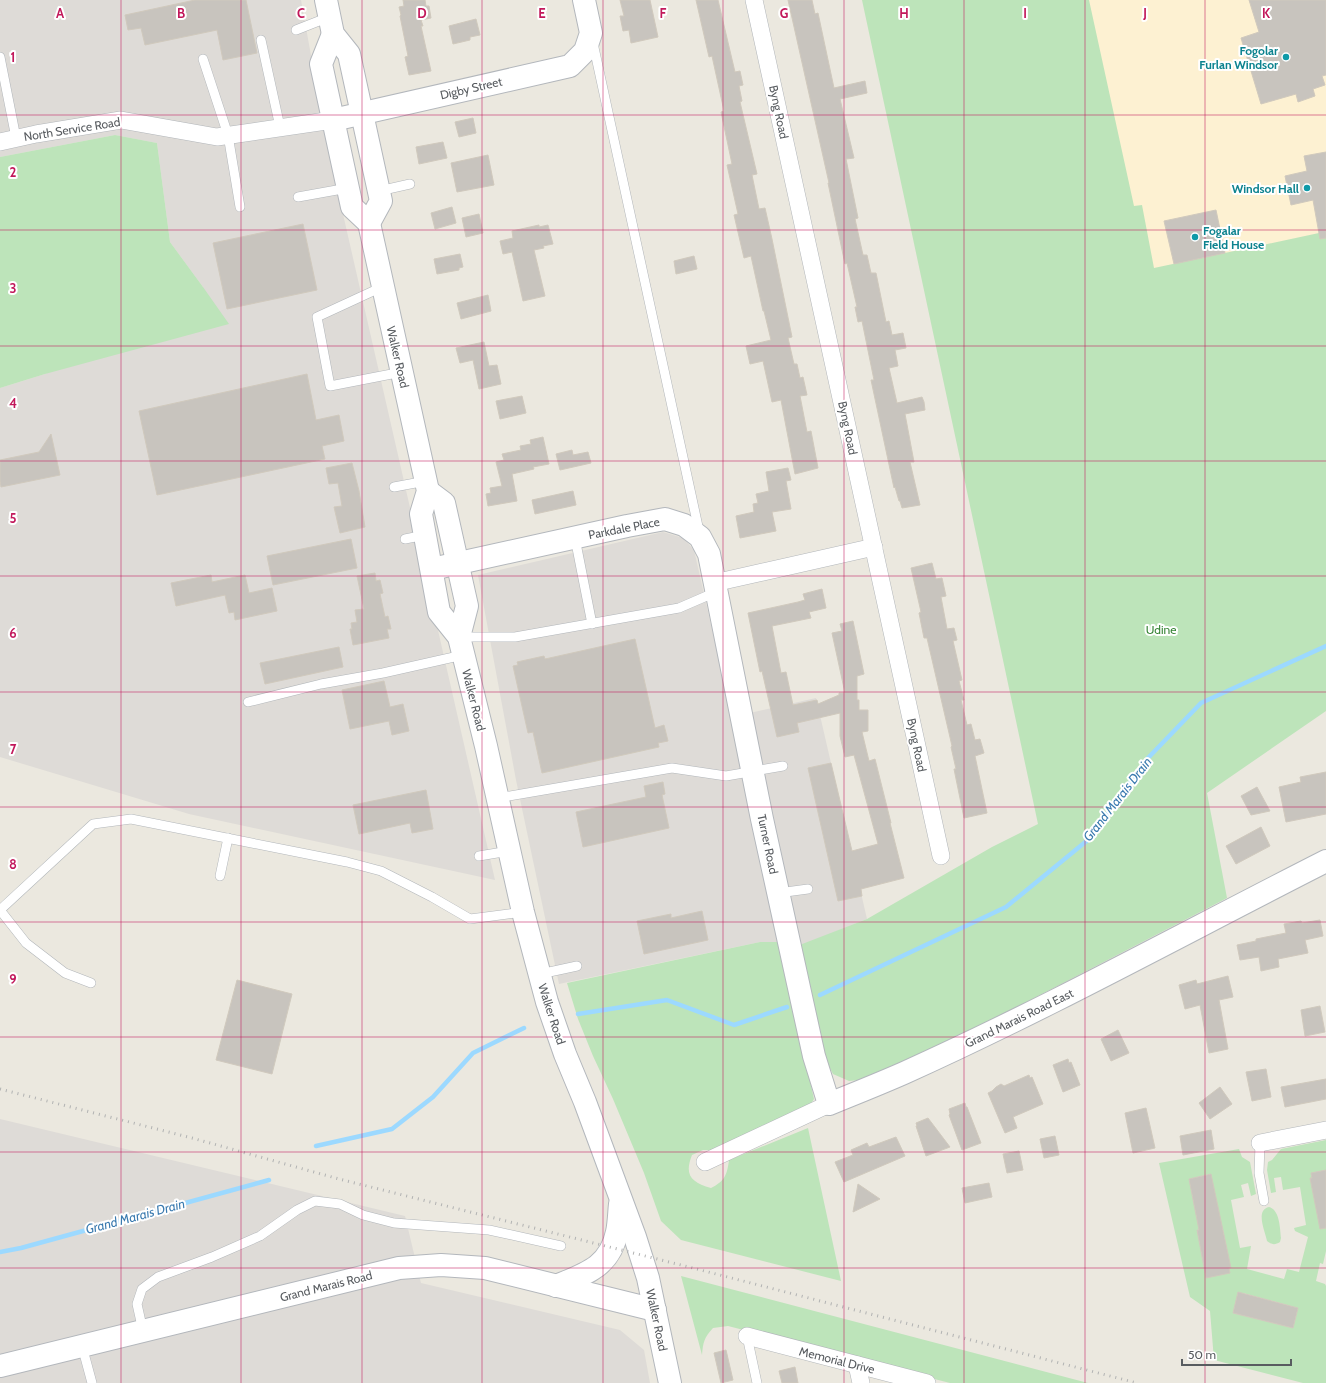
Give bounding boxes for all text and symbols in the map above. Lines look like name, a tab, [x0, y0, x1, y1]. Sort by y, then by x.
text: A	[56, 5, 65, 21]
text: B	[177, 5, 185, 21]
text: C	[297, 5, 305, 21]
text: D	[417, 5, 427, 21]
text: E	[538, 5, 546, 21]
text: F	[660, 5, 667, 21]
text: G	[780, 5, 789, 21]
text: H	[899, 5, 909, 21]
text: I	[1023, 5, 1027, 21]
text: J	[1142, 5, 1147, 21]
text: K	[1262, 5, 1271, 21]
place label: Fogolar Furlan Windsor	[1199, 43, 1278, 72]
text: 1	[11, 49, 15, 65]
marker: Fogolar Furlan Windsor	[1281, 52, 1291, 62]
street label: Digby Street	[438, 74, 504, 102]
street label: Byng Road	[766, 84, 792, 140]
street label: North Service Road	[23, 114, 121, 144]
text: 2	[10, 164, 17, 180]
place label: Windsor Hall	[1232, 181, 1299, 196]
marker: Windsor Hall	[1302, 183, 1312, 193]
place label: Fogalar Field House	[1203, 223, 1264, 252]
marker: Fogalar Field House	[1190, 232, 1200, 242]
text: 3	[9, 280, 17, 296]
street label: Walker Road	[384, 324, 412, 390]
text: 4	[9, 395, 17, 411]
street label: Byng Road	[835, 400, 861, 456]
text: 5	[10, 510, 17, 526]
street label: Parkdale Place	[587, 514, 661, 542]
park label: Udine	[1146, 622, 1176, 637]
text: 6	[9, 625, 17, 641]
street label: Walker Road	[459, 667, 489, 733]
street label: Byng Road	[904, 717, 930, 773]
text: 7	[10, 741, 17, 757]
water label: Grand Marais Drain	[1079, 754, 1155, 844]
street label: Turner Road	[754, 813, 782, 875]
text: 8	[9, 856, 17, 872]
text: 9	[9, 971, 17, 987]
street label: Walker Road	[535, 982, 569, 1046]
street label: Grand Marais Road East	[962, 985, 1076, 1051]
water label: Grand Marais Drain	[84, 1195, 186, 1237]
street label: Grand Marais Road	[278, 1267, 374, 1305]
street label: Walker Road	[643, 1288, 671, 1352]
scale bar	[1182, 1341, 1291, 1367]
street label: Memorial Drive	[798, 1343, 876, 1377]
text: 50 m	[1188, 1347, 1216, 1362]

